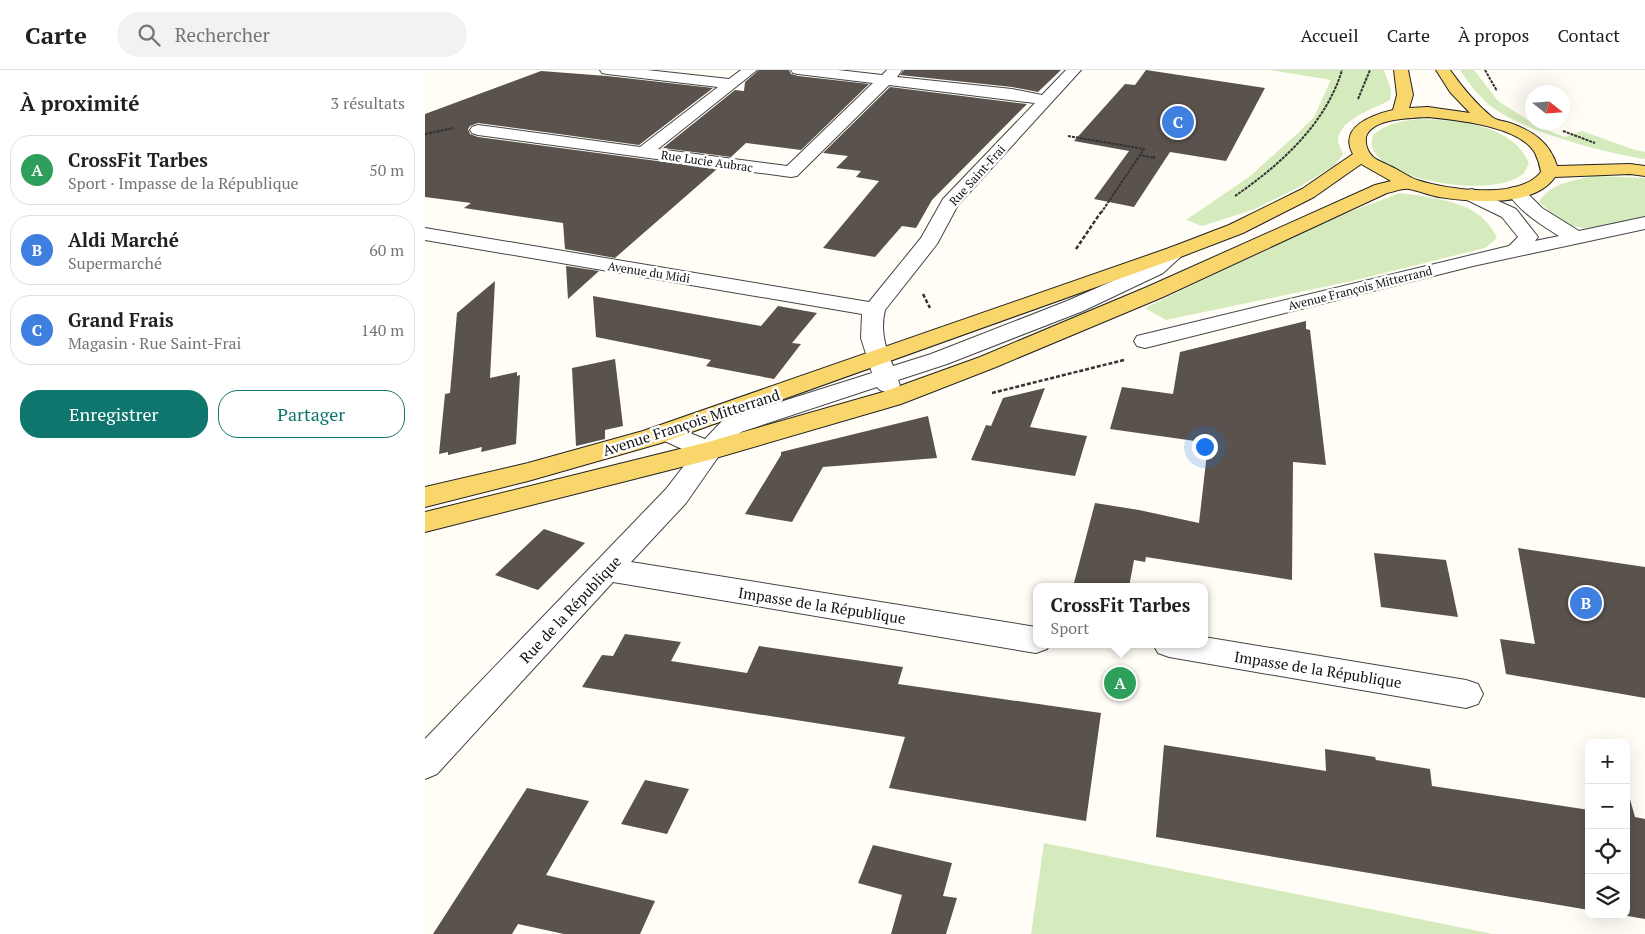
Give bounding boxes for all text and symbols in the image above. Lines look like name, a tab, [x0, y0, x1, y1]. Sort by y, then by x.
search box	[117, 12, 467, 57]
text: Carte	[25, 19, 87, 51]
icon: search	[135, 21, 163, 49]
text: Rechercher	[175, 22, 270, 47]
text: Accueil	[1300, 23, 1359, 47]
text: Carte	[1387, 23, 1430, 47]
text: À propos	[1458, 23, 1529, 47]
text: Contact	[1557, 23, 1620, 47]
north arrow	[1525, 85, 1570, 130]
text: À proximité	[20, 89, 140, 117]
text: 3 résultats	[331, 92, 405, 114]
pin: C	[1162, 103, 1194, 141]
street label: Rue Saint-Frai	[946, 141, 1008, 208]
text: CrossFit Tarbes	[68, 147, 208, 172]
street label: Rue Lucie Aubrac	[660, 147, 754, 175]
text: A	[31, 159, 43, 181]
text: 50 m	[369, 159, 404, 181]
text: Sport · Impasse de la République	[68, 172, 299, 194]
text: Aldi Marché	[68, 227, 179, 252]
text: B	[32, 239, 42, 261]
text: 60 m	[369, 239, 404, 261]
text: Supermarché	[68, 252, 162, 274]
street label: Avenue du Midi	[607, 258, 692, 286]
street label: Avenue François Mitterrand	[1286, 263, 1434, 313]
text: Grand Frais	[68, 307, 174, 332]
text: C	[32, 319, 42, 341]
text: 140 m	[361, 319, 404, 341]
text: Magasin · Rue Saint-Frai	[68, 332, 241, 354]
street label: Avenue François Mitterrand	[600, 384, 782, 460]
button: Enregistrer	[20, 390, 208, 438]
button: Partager	[218, 390, 405, 438]
your location	[1192, 434, 1218, 460]
street label: Rue de la République	[515, 551, 625, 667]
street label: Impasse de la République	[737, 582, 907, 628]
popup	[1033, 583, 1208, 648]
pin: B	[1570, 584, 1602, 622]
text: CrossFit Tarbes	[1051, 592, 1190, 617]
text: Sport	[1051, 617, 1089, 639]
street label: Impasse de la République	[1233, 646, 1403, 692]
pin: A	[1104, 664, 1136, 702]
map controls	[1585, 739, 1630, 919]
button: +	[1585, 739, 1630, 784]
button: −	[1585, 784, 1630, 829]
button: locate	[1585, 829, 1630, 874]
button: layers	[1585, 874, 1630, 919]

